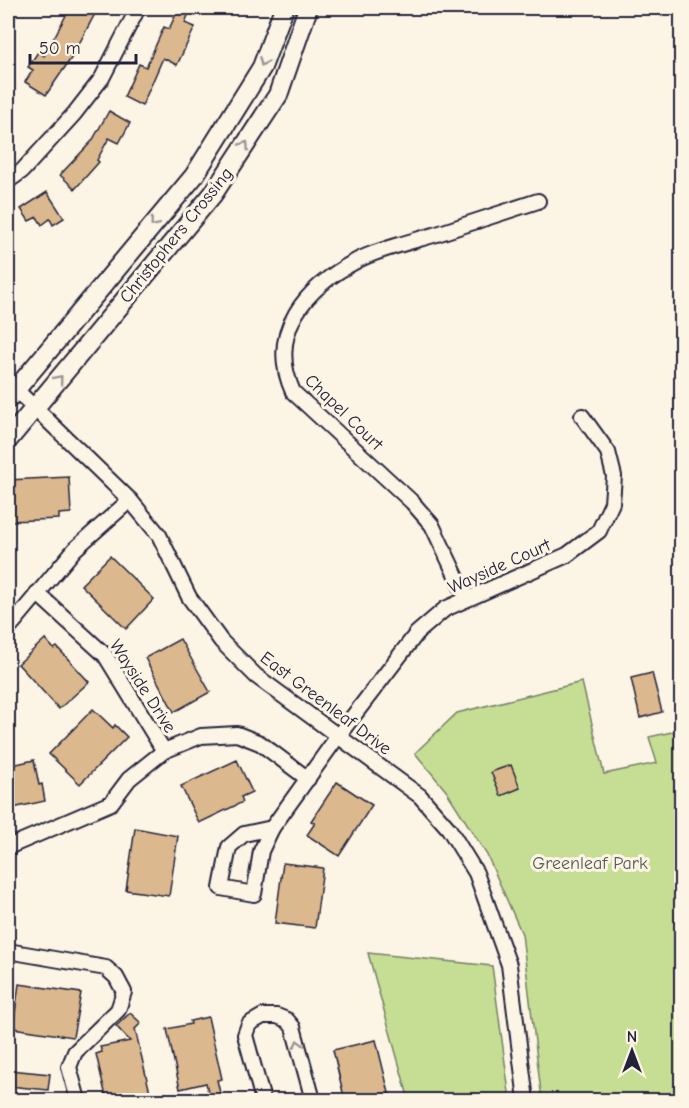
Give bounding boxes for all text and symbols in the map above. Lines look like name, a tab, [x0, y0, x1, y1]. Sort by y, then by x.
scale bar	[30, 27, 136, 65]
text: 50 m	[39, 38, 81, 59]
one-way arrow	[259, 56, 271, 67]
one-way arrow	[238, 140, 249, 151]
street label: Christophers Crossing	[115, 163, 238, 307]
one-way arrow	[151, 216, 162, 227]
street label: Chapel Court	[300, 370, 388, 455]
one-way arrow	[51, 375, 62, 386]
street label: Wayside Court	[445, 534, 554, 598]
street label: Wayside Drive	[105, 636, 180, 737]
street label: East Greenleaf Drive	[256, 647, 395, 759]
park label: Greenleaf Park	[532, 853, 648, 874]
north arrow	[602, 1021, 662, 1081]
text: N	[627, 1028, 637, 1046]
one-way arrow	[293, 1039, 305, 1050]

